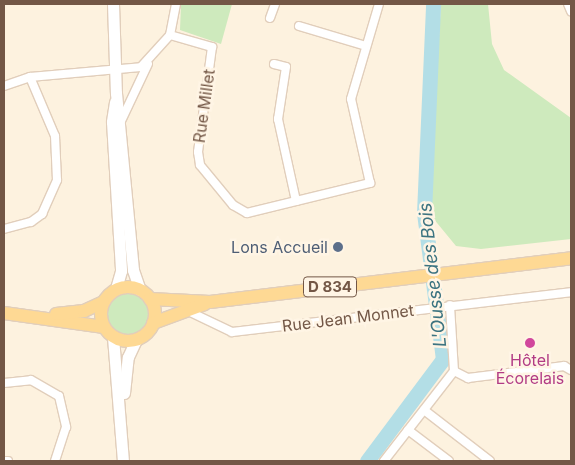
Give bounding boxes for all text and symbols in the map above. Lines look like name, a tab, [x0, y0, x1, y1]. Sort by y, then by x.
street label: Rue Millet	[189, 68, 219, 144]
water label: L'Ousse des Bois	[415, 202, 451, 348]
place label: Lons Accueil	[231, 237, 328, 257]
marker: Lons Accueil	[332, 241, 344, 253]
road number: D 834	[302, 274, 358, 300]
street label: Rue Jean Monnet	[281, 300, 415, 336]
marker: Hôtel Écorelais	[524, 337, 536, 349]
place label: Hôtel Écorelais	[496, 350, 564, 388]

